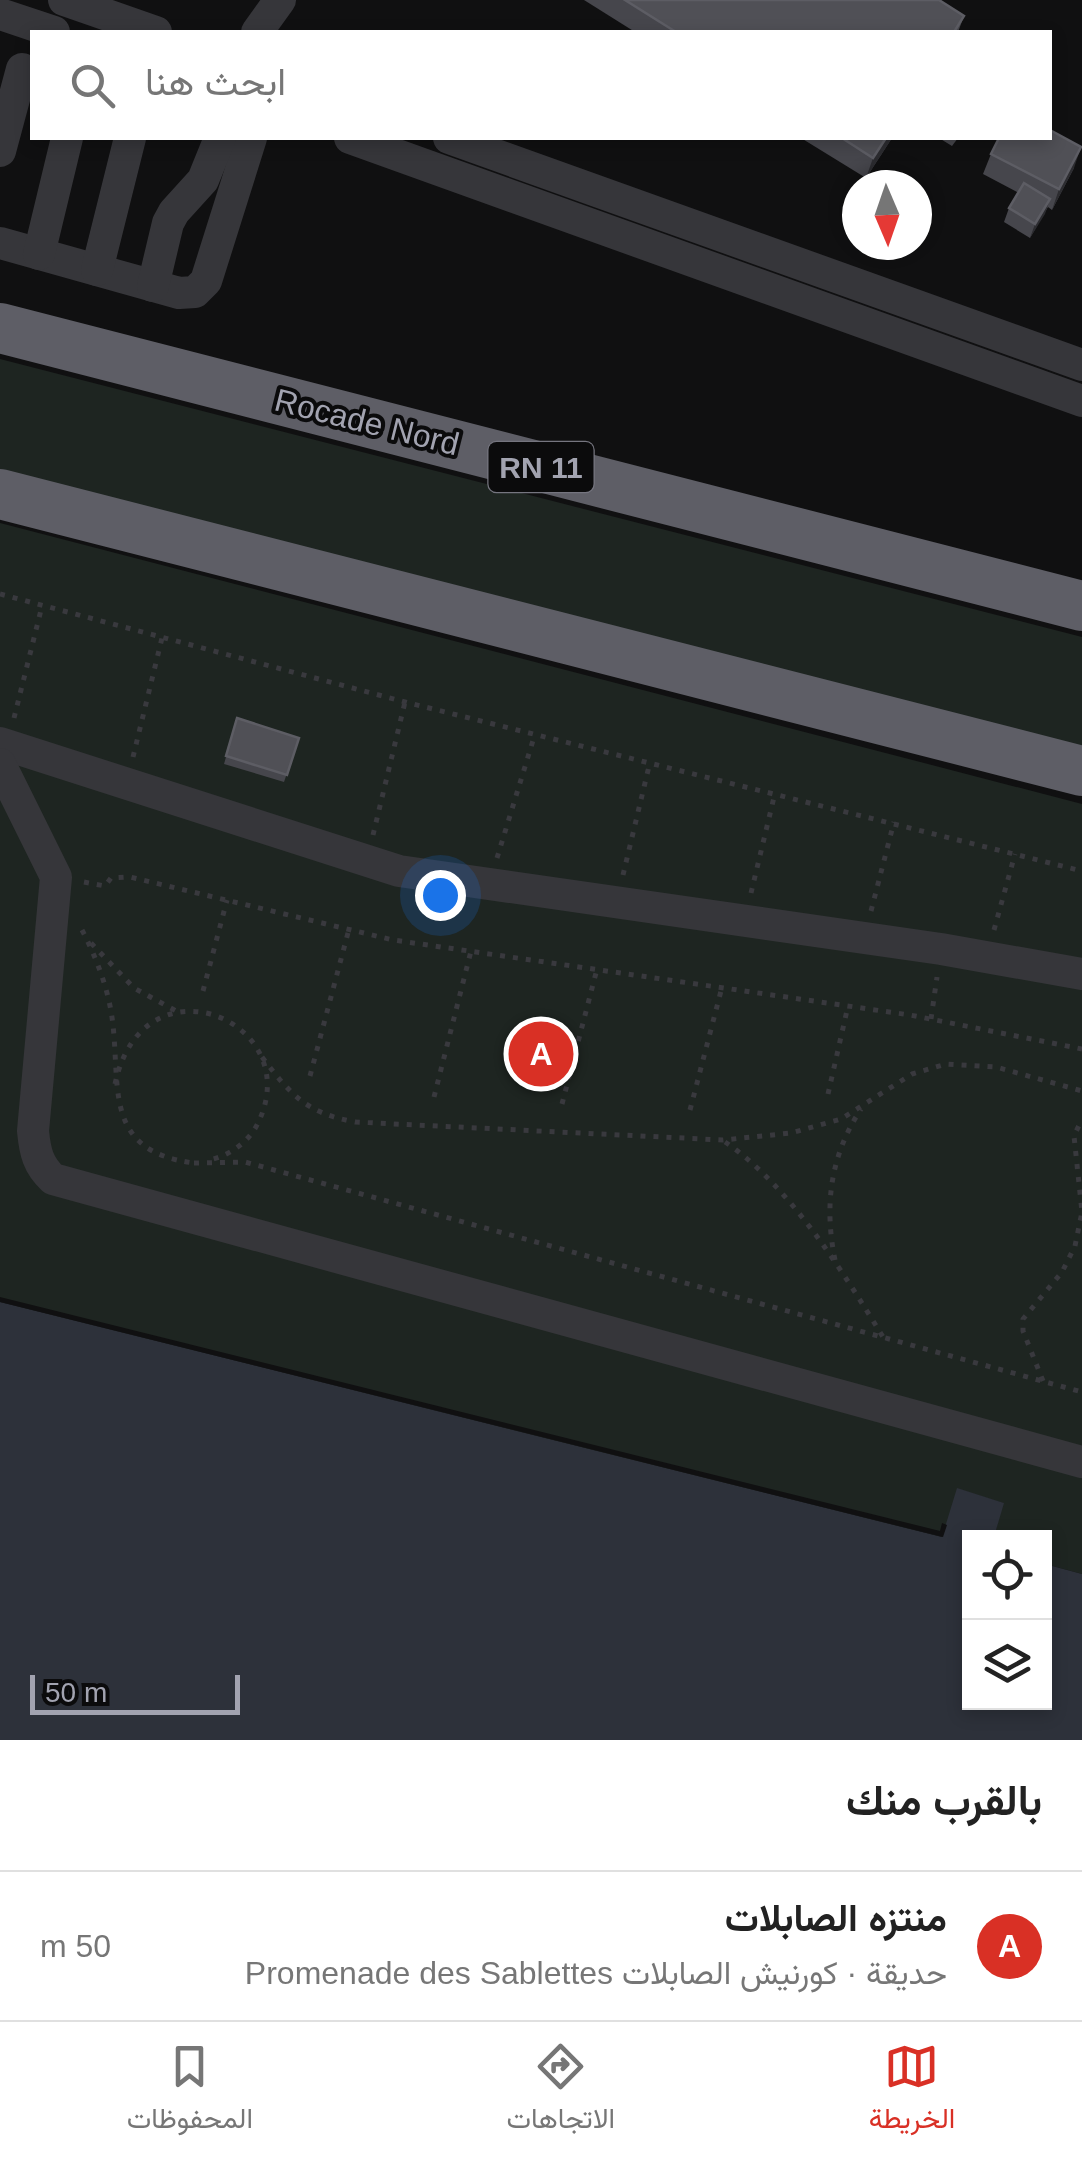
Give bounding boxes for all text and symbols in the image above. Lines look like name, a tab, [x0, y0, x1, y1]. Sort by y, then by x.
search box	[30, 30, 1052, 140]
icon: search	[65, 58, 120, 113]
text: ابحث هنا	[145, 61, 286, 103]
north arrow	[842, 170, 932, 260]
street label: Rocade Nord	[271, 382, 463, 462]
road number: RN 11	[488, 442, 594, 492]
your location	[415, 870, 466, 921]
pin: A	[508, 1016, 574, 1092]
map controls	[962, 1530, 1052, 1710]
button: locate	[962, 1530, 1052, 1620]
button: layers	[962, 1620, 1052, 1710]
scale bar	[30, 1670, 240, 1714]
text: 50 m	[45, 1677, 107, 1708]
text: بالقرب منك	[846, 1777, 1042, 1824]
text: منتزه الصابلات	[725, 1897, 947, 1939]
text: 50 m	[40, 1928, 111, 1964]
text: A	[998, 1928, 1021, 1964]
text: حديقة · كورنيش الصابلات Promenade des Sablettes	[245, 1955, 947, 1991]
tab: المحفوظات	[127, 2039, 253, 2143]
tab: الاتجاهات	[506, 2039, 615, 2143]
tab: الخريطة	[869, 2039, 955, 2143]

